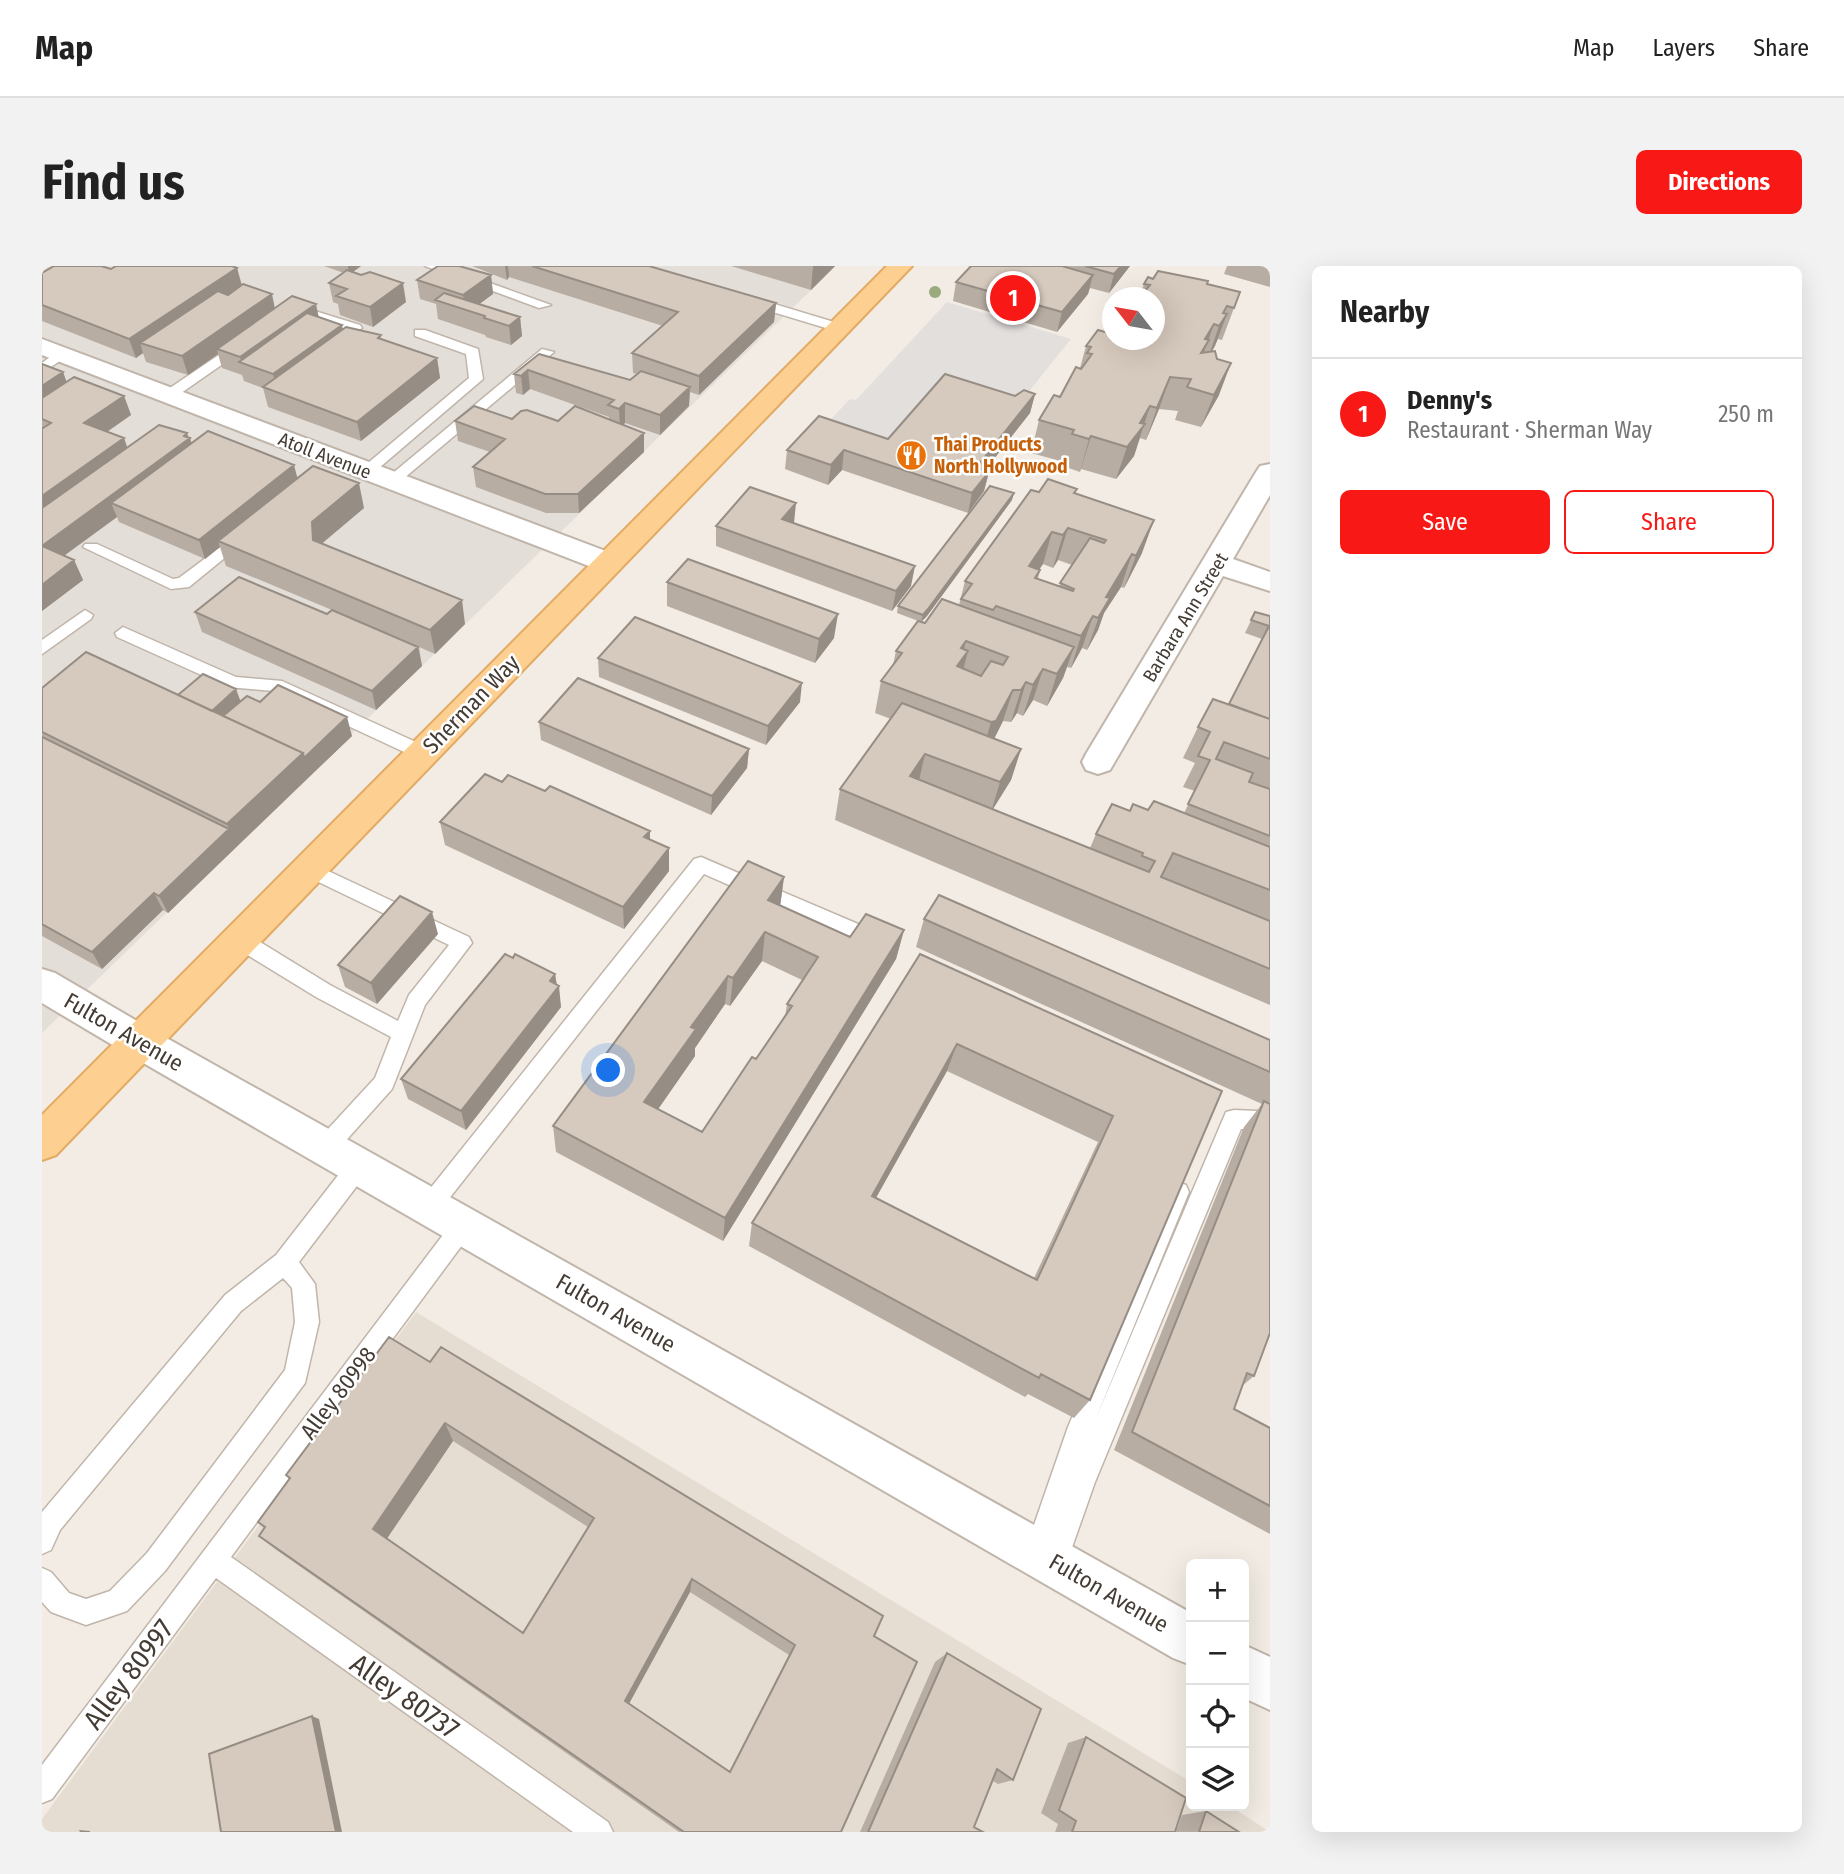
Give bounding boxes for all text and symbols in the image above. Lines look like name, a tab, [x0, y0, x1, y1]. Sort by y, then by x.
text: Map	[35, 28, 93, 68]
text: Map	[1573, 34, 1615, 62]
text: Layers	[1653, 34, 1715, 62]
text: Share	[1753, 34, 1809, 62]
button: Directions	[1636, 150, 1802, 214]
text: Find us	[42, 153, 185, 212]
pin: 1	[990, 272, 1036, 324]
north arrow	[1102, 287, 1165, 350]
text: Nearby	[1340, 294, 1429, 330]
text: Denny's	[1407, 385, 1492, 416]
text: 1	[1358, 400, 1368, 428]
text: 250 m	[1718, 400, 1774, 428]
text: Restaurant · Sherman Way	[1407, 416, 1652, 444]
street label: Atoll Avenue	[275, 427, 374, 484]
place label: Thai Products North Hollywood	[934, 433, 1068, 478]
restaurant icon: Thai Products North Hollywood	[894, 438, 928, 472]
button: Save	[1340, 490, 1550, 554]
button: Share	[1564, 490, 1774, 554]
street label: Barbara Ann Street	[1138, 548, 1233, 686]
street label: Sherman Way	[417, 648, 526, 759]
street label: Fulton Avenue	[59, 987, 189, 1077]
your location	[591, 1053, 625, 1087]
street label: Fulton Avenue	[551, 1268, 681, 1358]
street label: Alley 80998	[294, 1341, 382, 1445]
street label: Fulton Avenue	[1044, 1548, 1174, 1638]
map controls	[1186, 1559, 1249, 1811]
button: +	[1186, 1559, 1249, 1622]
street label: Alley 80997	[76, 1613, 180, 1736]
button: −	[1186, 1622, 1249, 1685]
street label: Alley 80737	[344, 1647, 465, 1746]
button: locate	[1186, 1685, 1249, 1748]
button: layers	[1186, 1748, 1249, 1811]

